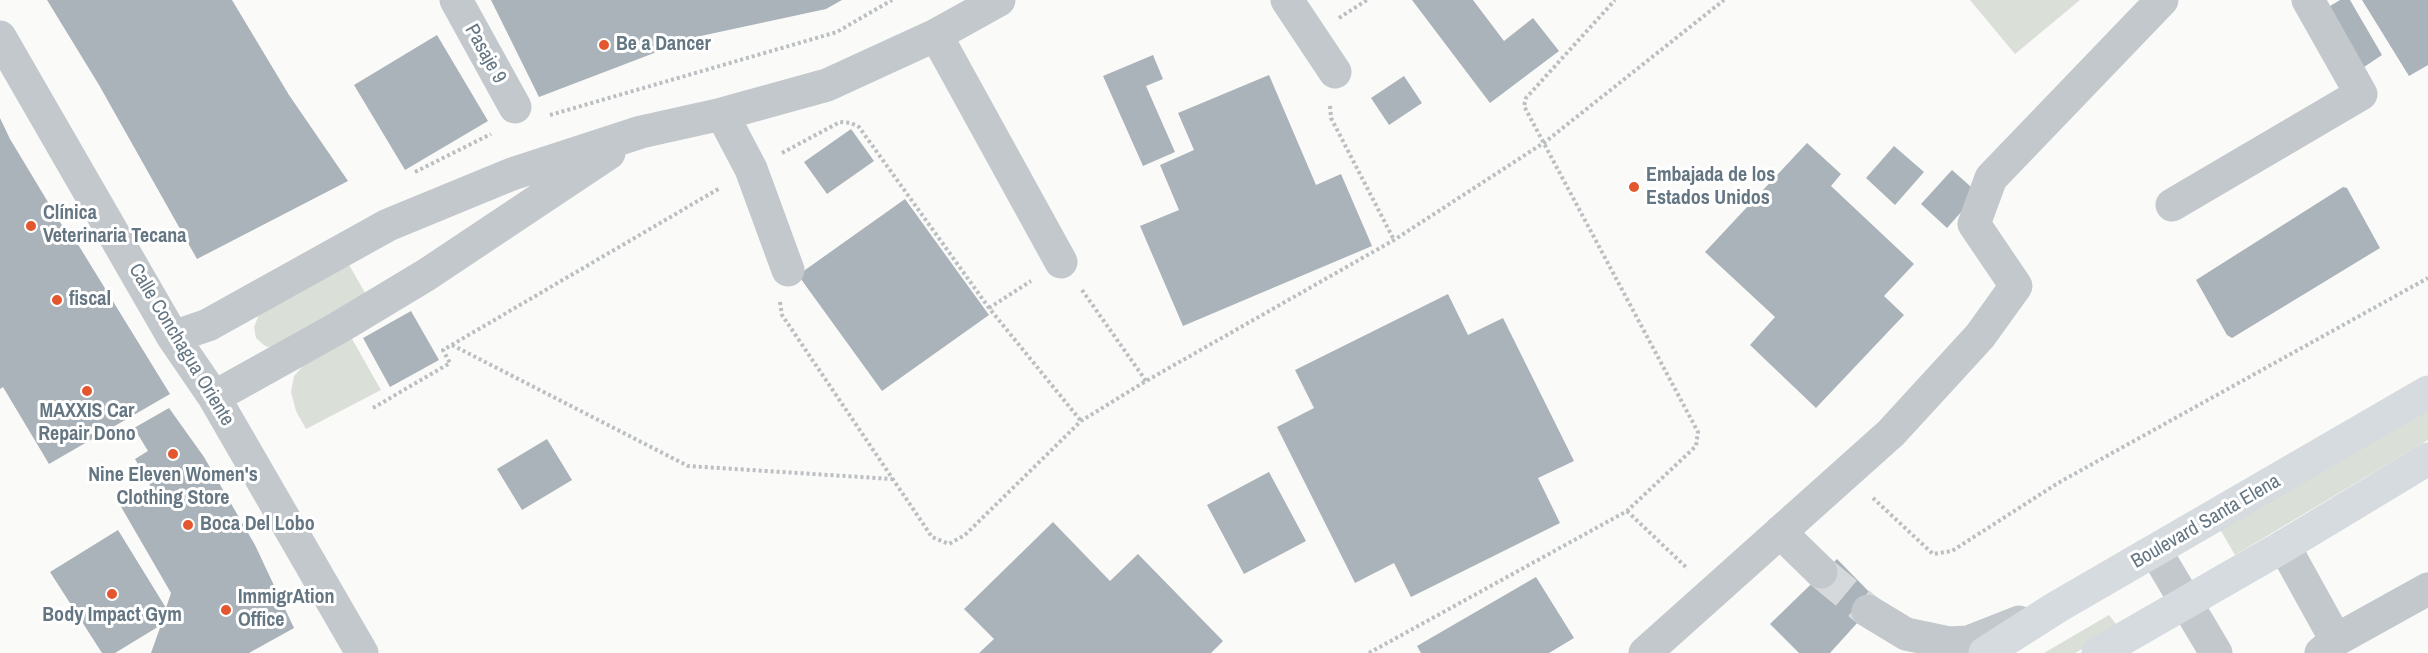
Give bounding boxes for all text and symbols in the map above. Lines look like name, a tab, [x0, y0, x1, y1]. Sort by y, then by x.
street label: Pasaje 9	[459, 20, 511, 88]
place label: Be a Dancer	[616, 33, 711, 57]
marker: Be a Dancer	[597, 38, 611, 52]
place label: Embajada de los Estados Unidos	[1646, 164, 1775, 211]
marker: Embajada de los Estados Unidos	[1627, 180, 1641, 194]
place label: Clínica Veterinaria Tecana	[43, 202, 186, 249]
marker: Clínica Veterinaria Tecana	[24, 219, 38, 233]
street label: Calle Conchagua Oriente	[123, 260, 239, 430]
place label: fiscal	[69, 288, 111, 312]
marker: fiscal	[50, 293, 64, 307]
marker: MAXXIS Car Repair Dono	[80, 384, 94, 398]
place label: MAXXIS Car Repair Dono	[38, 400, 136, 447]
marker: Nine Eleven Women's Clothing Store	[166, 447, 180, 461]
place label: Nine Eleven Women's Clothing Store	[88, 464, 258, 511]
street label: Boulevard Santa Elena	[2127, 470, 2285, 574]
place label: Boca Del Lobo	[200, 513, 315, 537]
marker: Boca Del Lobo	[181, 518, 195, 532]
place label: ImmigrAtion Office	[238, 586, 335, 633]
marker: Body Impact Gym	[105, 587, 119, 601]
marker: ImmigrAtion Office	[219, 603, 233, 617]
place label: Body Impact Gym	[42, 604, 182, 628]

